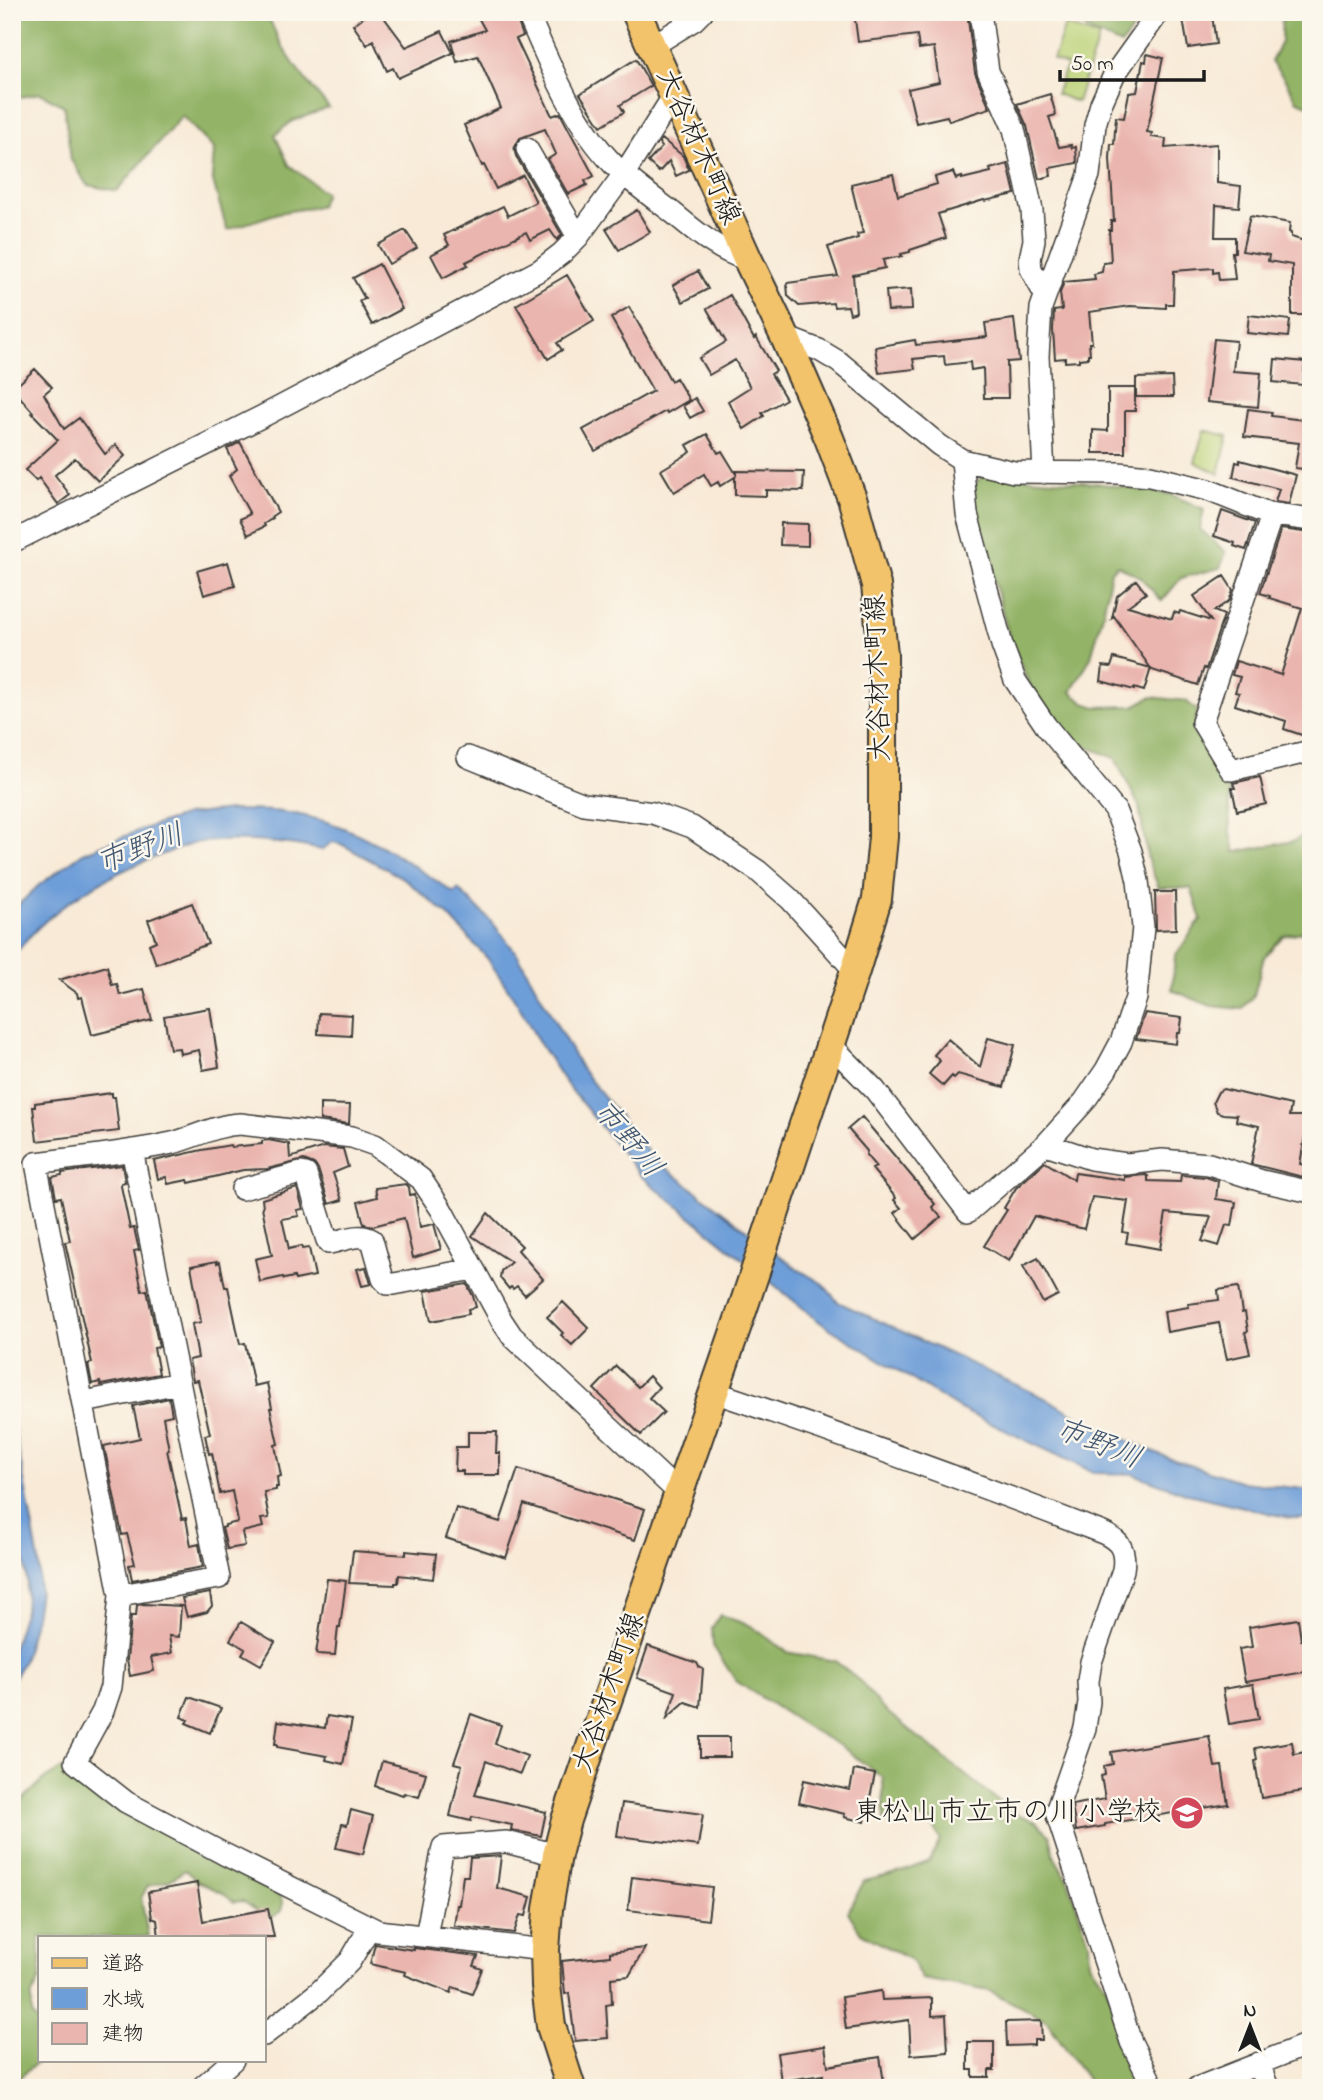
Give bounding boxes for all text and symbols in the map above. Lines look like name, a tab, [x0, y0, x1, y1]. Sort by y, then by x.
scale bar	[1060, 38, 1204, 82]
text: 50 m	[1071, 50, 1114, 80]
street label: 大谷材木町線	[644, 62, 750, 232]
street label: 大谷材木町線	[856, 593, 902, 763]
water label: 市野川	[91, 814, 191, 886]
water label: 市野川	[581, 1091, 673, 1189]
water label: 市野川	[1048, 1408, 1148, 1482]
street label: 大谷材木町線	[563, 1607, 657, 1779]
place label: 東松山市立市の川小学校	[854, 1793, 1162, 1834]
school or university icon: 東松山市立市の川小学校	[1168, 1794, 1206, 1832]
legend	[38, 1936, 266, 2062]
text: 道路	[102, 1950, 144, 1980]
text: 水域	[102, 1986, 144, 2016]
north arrow	[1214, 1992, 1284, 2062]
text: N	[1244, 1998, 1257, 2025]
text: 建物	[102, 2020, 144, 2050]

